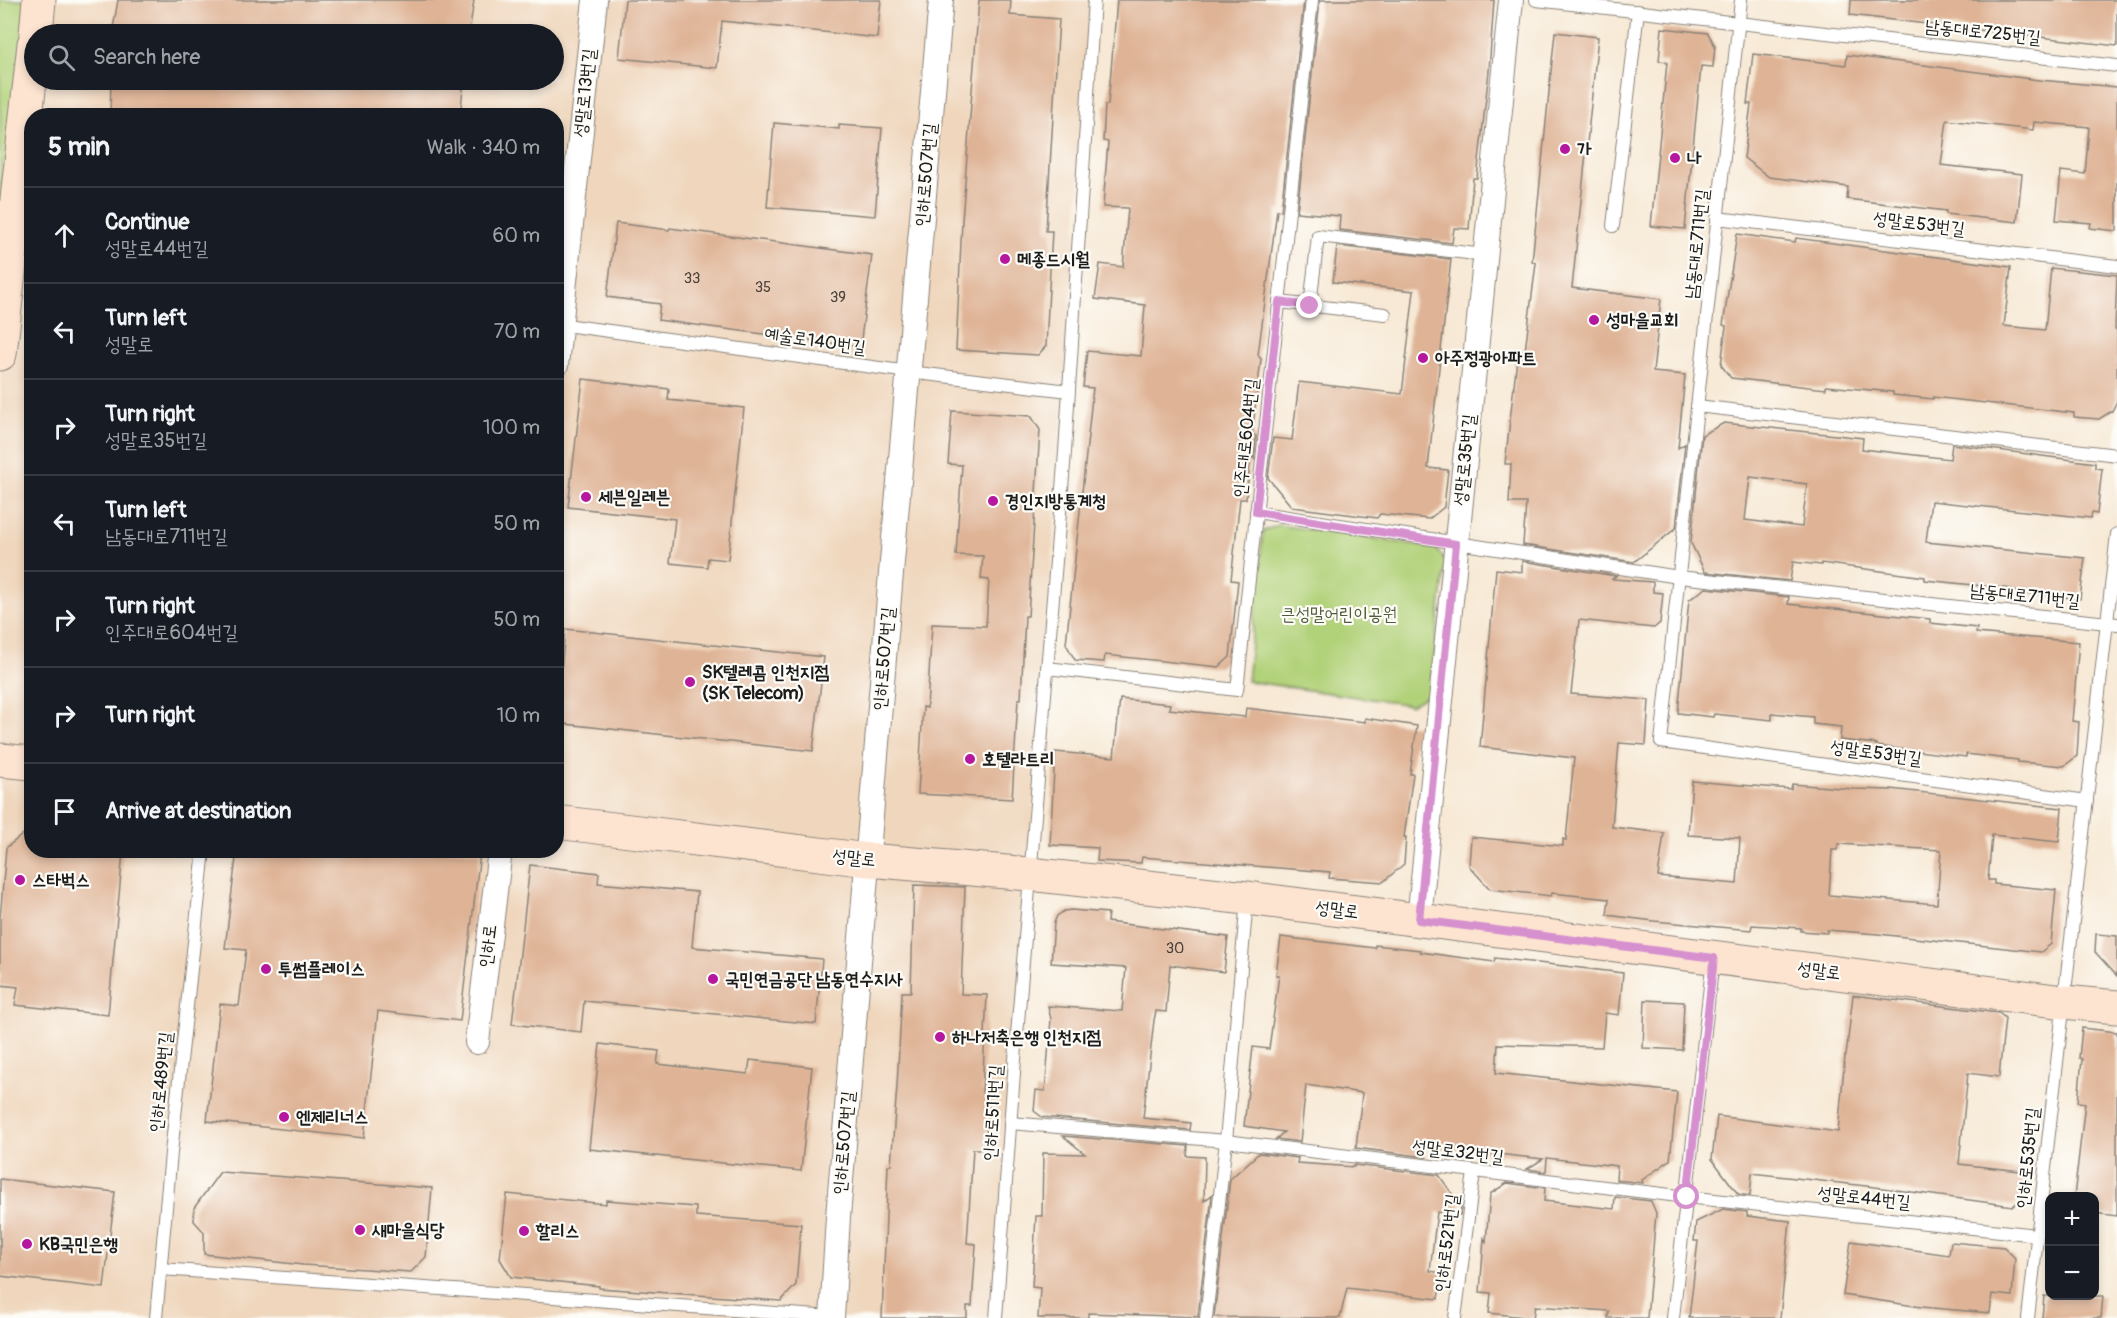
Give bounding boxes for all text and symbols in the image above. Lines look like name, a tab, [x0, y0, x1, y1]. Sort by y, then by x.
street label: 남동대로725번길	[1924, 14, 2043, 50]
search box	[24, 24, 564, 90]
icon: search	[45, 41, 78, 74]
text: Search here	[93, 43, 200, 71]
street label: 성말로13번길	[569, 47, 601, 139]
street label: 인하로507번길	[910, 122, 942, 228]
text: 5 min	[48, 131, 110, 163]
text: Walk · 340 m	[427, 135, 540, 160]
place label: 가	[1577, 138, 1592, 161]
marker: 가	[1558, 142, 1572, 156]
place label: 나	[1687, 147, 1702, 170]
marker: 나	[1668, 151, 1682, 165]
street label: 남동대로711번길	[1680, 187, 1714, 300]
street label: 성말로53번길	[1872, 207, 1967, 241]
text: Continue	[105, 208, 189, 236]
icon: ahead	[48, 219, 81, 252]
text: 60 m	[493, 223, 540, 248]
text: 성말로44번길	[105, 236, 209, 261]
place label: 메종드시월	[1017, 248, 1090, 271]
marker: 메종드시월	[998, 252, 1012, 266]
house number: 33	[684, 269, 700, 288]
house number: 35	[755, 278, 771, 297]
house number: 39	[830, 288, 846, 307]
route end	[1296, 292, 1322, 318]
text: Turn left	[105, 304, 187, 332]
place label: 성마을교회	[1606, 309, 1678, 332]
marker: 성마을교회	[1587, 313, 1601, 327]
icon: left	[48, 315, 81, 348]
text: 70 m	[494, 319, 540, 344]
street label: 예술로140번길	[763, 322, 868, 360]
text: 성말로	[105, 332, 153, 357]
place label: 아주정광아파트	[1435, 347, 1536, 370]
marker: 아주정광아파트	[1416, 351, 1430, 365]
street label: 인주대로604번길	[1228, 377, 1264, 499]
text: Turn right	[105, 400, 195, 428]
icon: right	[48, 411, 81, 444]
street label: 성말로35번길	[1449, 412, 1481, 507]
text: 100 m	[483, 415, 540, 440]
text: 성말로35번길	[105, 428, 207, 453]
place label: 세븐일레븐	[598, 486, 670, 509]
marker: 세븐일레븐	[579, 490, 593, 504]
place label: 경인지방통계청	[1005, 490, 1106, 513]
marker: 경인지방통계청	[986, 494, 1000, 508]
text: Turn left	[105, 496, 187, 524]
icon: left	[48, 507, 81, 540]
text: 50 m	[493, 511, 540, 536]
text: 남동대로711번길	[105, 524, 228, 549]
street label: 남동대로711번길	[1969, 579, 2082, 613]
text: Turn right	[105, 592, 195, 620]
icon: right	[48, 603, 81, 636]
park label: 큰성말어린이공원	[1281, 603, 1397, 626]
street label: 인하로507번길	[868, 606, 900, 712]
text: 50 m	[493, 607, 540, 632]
text: 인주대로604번길	[105, 620, 238, 645]
place label: SK텔레콤 인천지점 (SK Telecom)	[702, 661, 829, 705]
marker: SK텔레콤 인천지점 (SK Telecom)	[683, 675, 697, 689]
icon: right	[48, 699, 81, 732]
text: Turn right	[105, 701, 195, 729]
text: 10 m	[496, 703, 540, 728]
street label: 성말로53번길	[1829, 735, 1924, 771]
place label: 호텔라트리	[982, 748, 1054, 771]
marker: 호텔라트리	[963, 752, 977, 766]
icon: arrive	[48, 795, 81, 828]
text: Arrive at destination	[105, 797, 291, 825]
street label: 성말로	[831, 844, 877, 872]
place label: 스타벅스	[32, 869, 90, 892]
marker: 스타벅스	[13, 873, 27, 887]
street label: 성말로	[1314, 896, 1360, 924]
street label: 인하로	[474, 923, 502, 969]
house number: 30	[1166, 939, 1184, 958]
street label: 성말로	[1796, 957, 1842, 985]
place label: 투썸플레이스	[278, 958, 365, 981]
marker: 투썸플레이스	[259, 962, 273, 976]
place label: 국민연금공단 남동연수지사	[725, 968, 903, 991]
marker: 국민연금공단 남동연수지사	[706, 972, 720, 986]
place label: 하나저축은행 인천지점	[952, 1026, 1101, 1049]
street label: 인하로489번길	[144, 1030, 178, 1134]
marker: 하나저축은행 인천지점	[933, 1030, 947, 1044]
street label: 인하로511번길	[978, 1064, 1008, 1162]
street label: 인하로507번길	[828, 1090, 860, 1196]
place label: 엔제리너스	[296, 1106, 368, 1129]
street label: 인하로535번길	[2011, 1106, 2045, 1210]
marker: 엔제리너스	[277, 1110, 291, 1124]
street label: 성말로32번길	[1411, 1135, 1506, 1169]
street label: 성말로44번길	[1816, 1182, 1912, 1214]
route start	[1673, 1183, 1699, 1209]
street label: 인하로521번길	[1430, 1192, 1465, 1294]
map controls	[2045, 1192, 2099, 1300]
button: +	[2045, 1192, 2099, 1246]
place label: 새마을식당	[371, 1219, 445, 1242]
place label: 할리스	[535, 1220, 579, 1243]
marker: 새마을식당	[353, 1223, 367, 1237]
marker: 할리스	[517, 1224, 531, 1238]
place label: KB국민은행	[39, 1233, 118, 1256]
marker: KB국민은행	[20, 1237, 34, 1251]
button: −	[2045, 1246, 2099, 1300]

